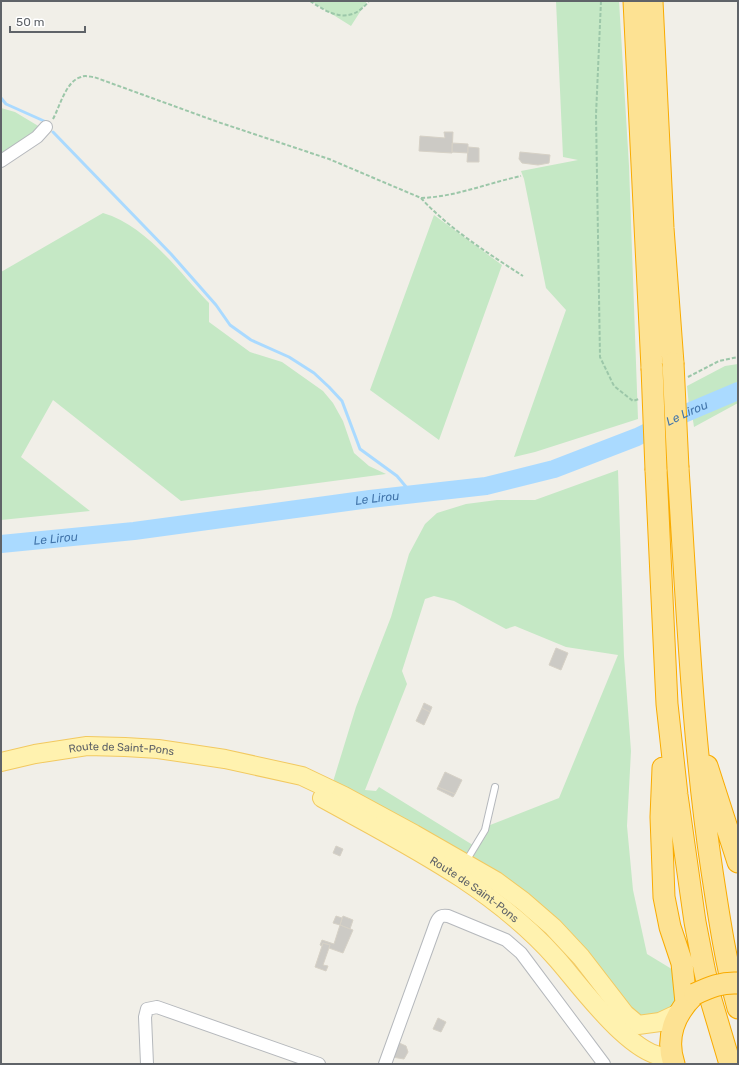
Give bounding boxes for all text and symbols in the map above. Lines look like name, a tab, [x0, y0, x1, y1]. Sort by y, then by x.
scale bar	[10, 8, 85, 34]
text: 50 m	[16, 15, 44, 29]
water label: Le Lirou	[664, 398, 710, 429]
water label: Le Lirou	[354, 489, 400, 508]
water label: Le Lirou	[33, 530, 79, 548]
street label: Route de Saint-Pons	[68, 739, 176, 758]
street label: Route de Saint-Pons	[428, 853, 522, 925]

